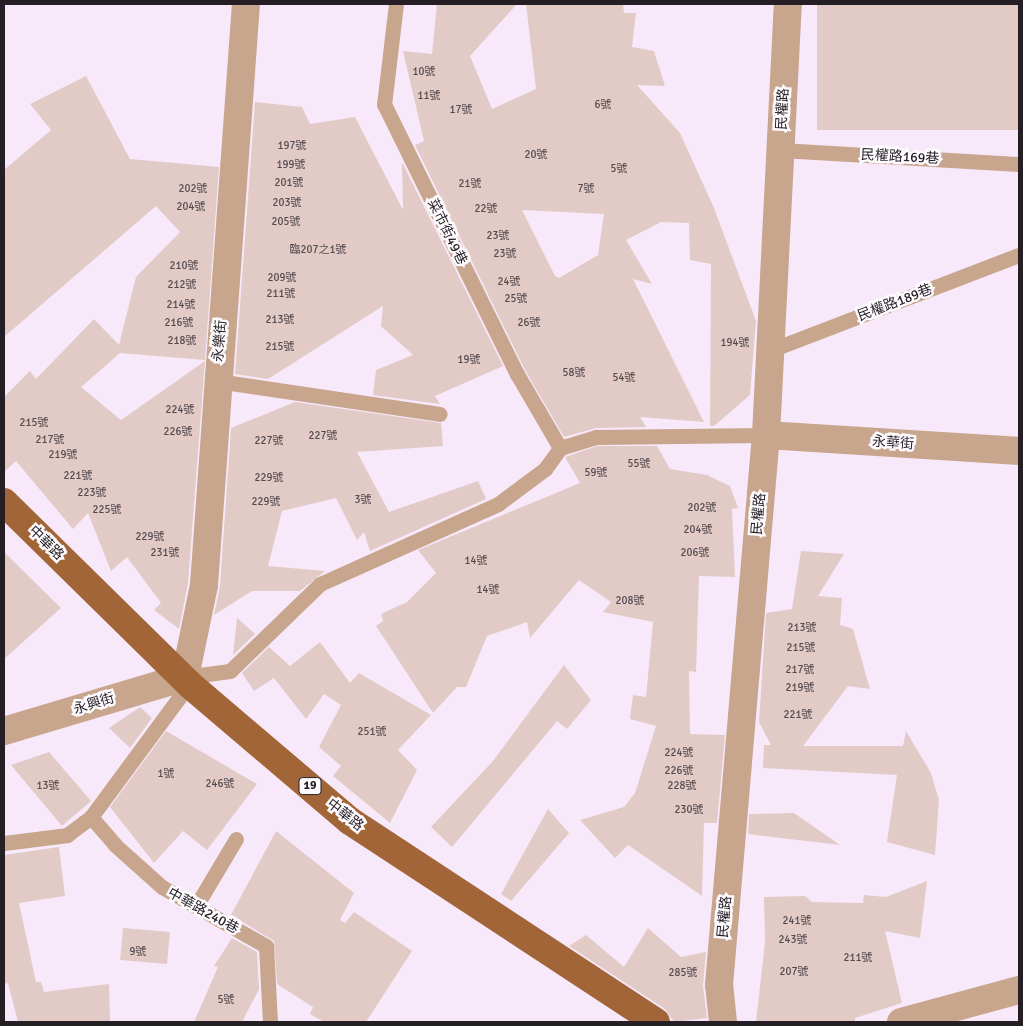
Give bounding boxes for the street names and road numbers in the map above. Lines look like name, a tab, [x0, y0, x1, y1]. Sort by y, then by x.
street label: 民權路	[774, 88, 792, 130]
street label: 民權路169巷	[860, 147, 940, 167]
street label: 菜市街49巷	[424, 196, 470, 268]
street label: 民權路189巷	[855, 281, 935, 325]
street label: 永樂街	[210, 319, 230, 363]
street label: 永華街	[871, 433, 915, 453]
street label: 民權路	[749, 492, 769, 536]
street label: 中華路	[25, 522, 67, 564]
street label: 永興街	[71, 690, 117, 718]
road number: 19	[298, 776, 322, 796]
street label: 中華路	[323, 795, 367, 835]
street label: 中華路240巷	[165, 885, 241, 937]
street label: 民權路	[715, 895, 735, 939]

